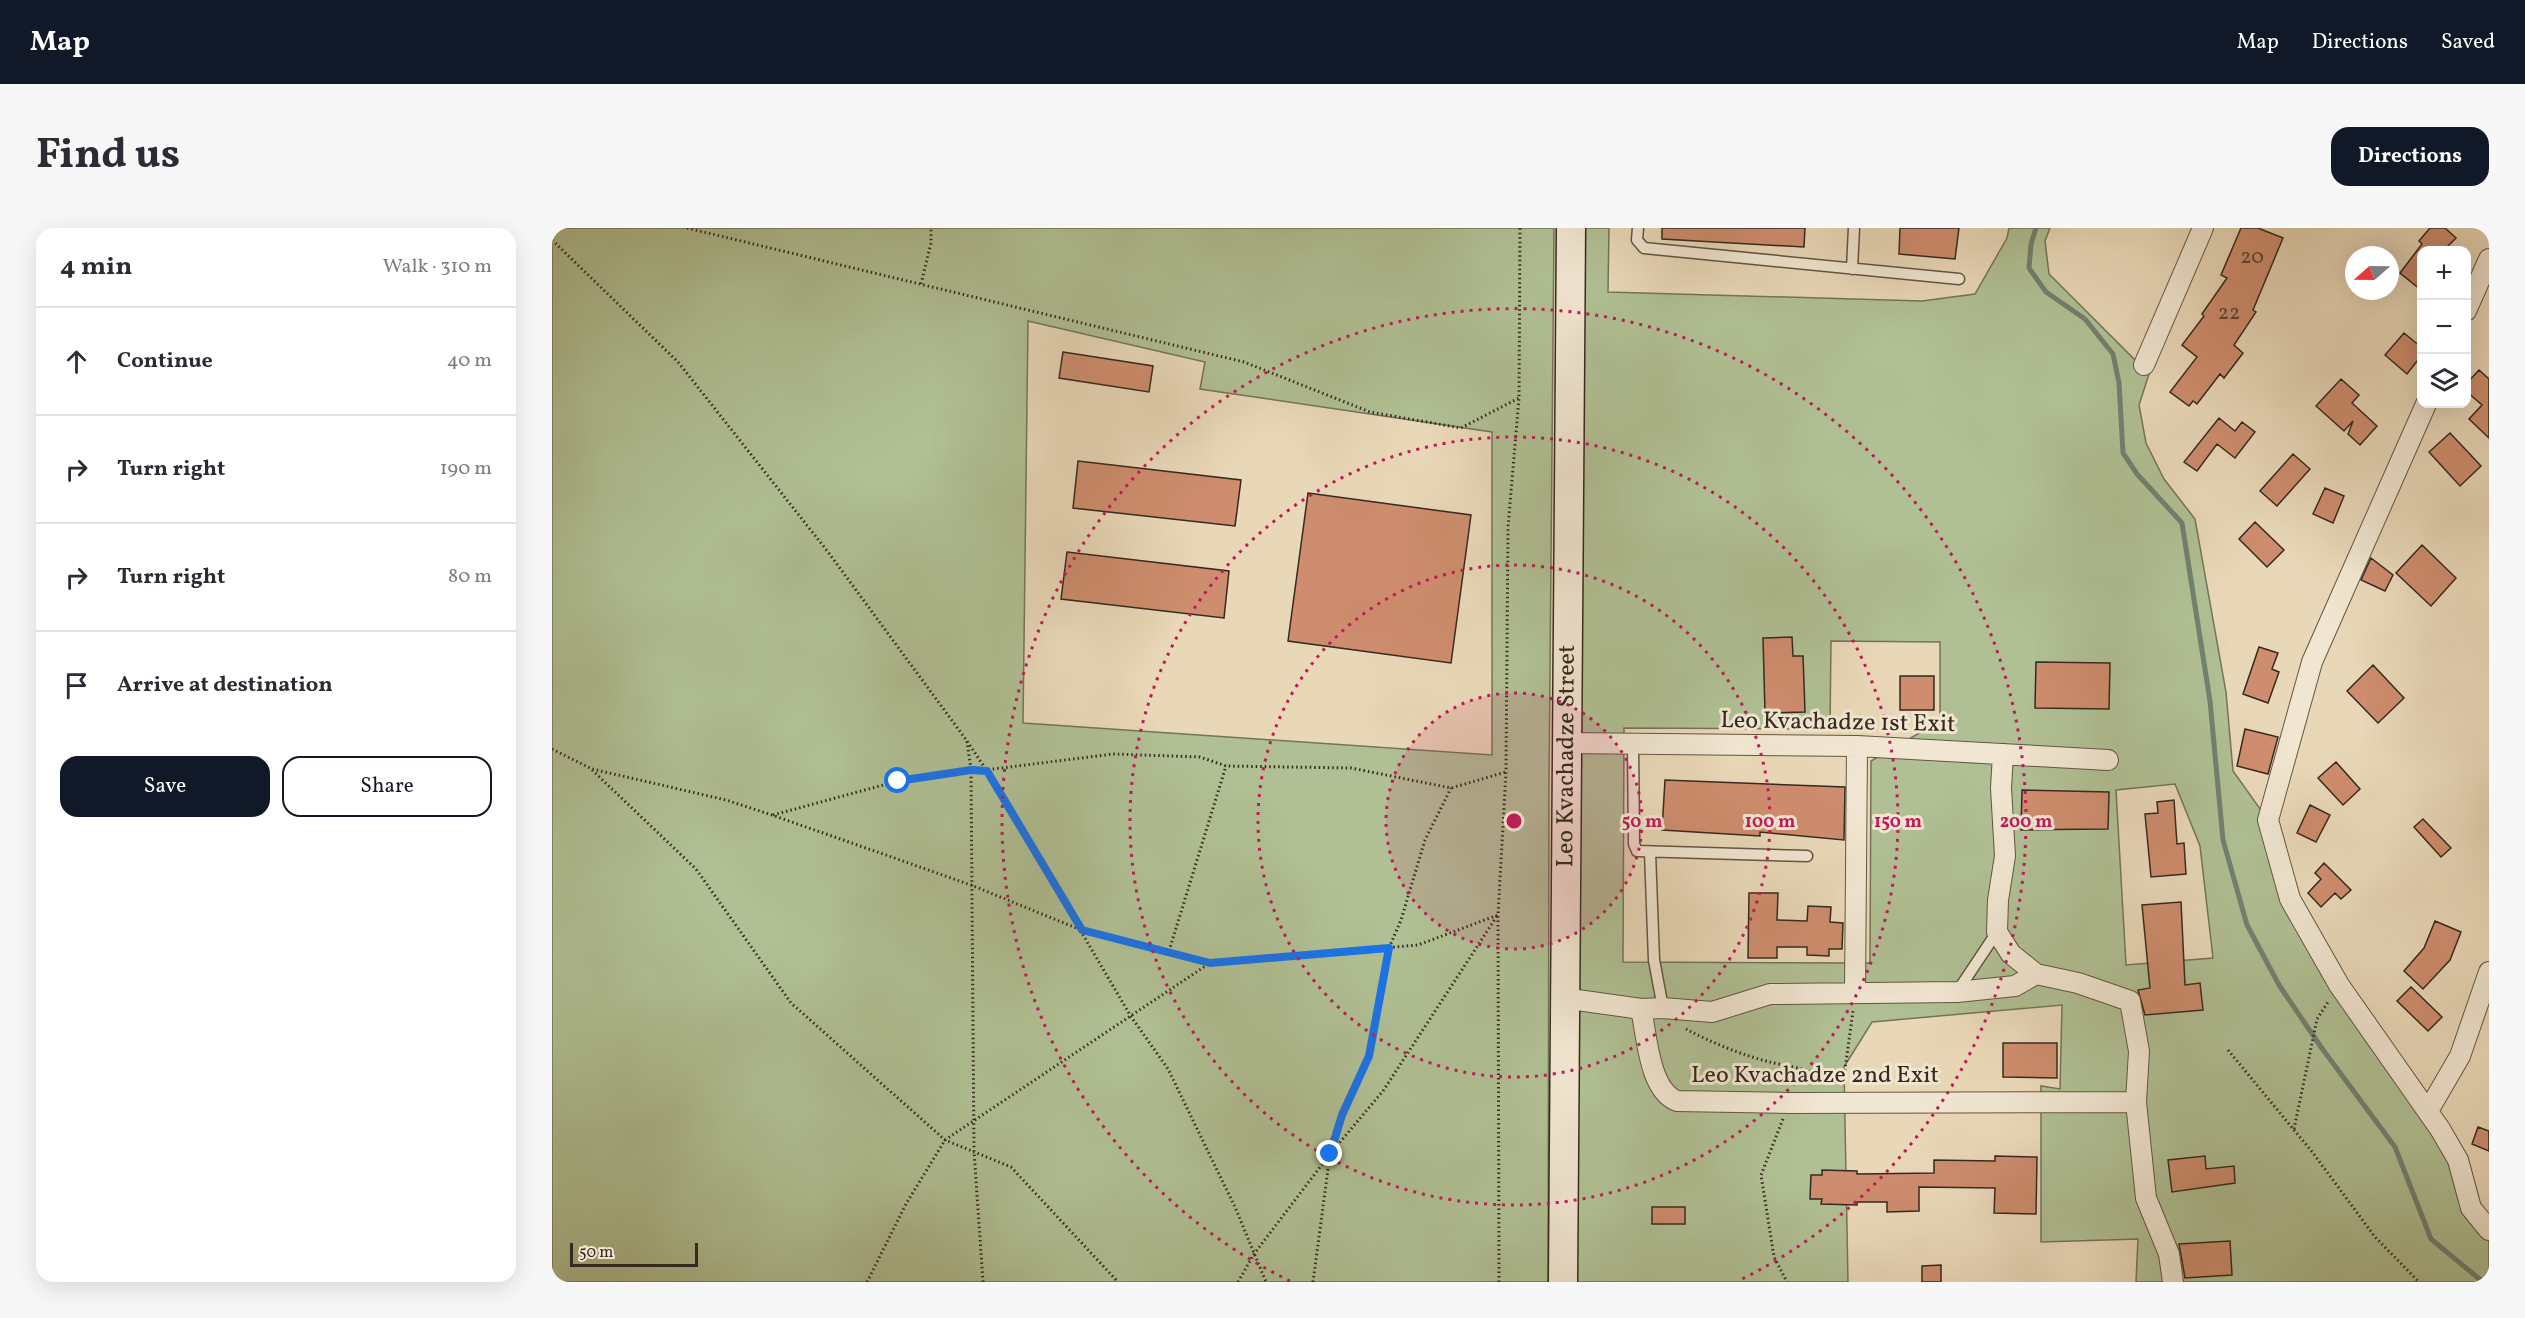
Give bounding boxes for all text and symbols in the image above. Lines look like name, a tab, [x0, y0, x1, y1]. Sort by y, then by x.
text: Map	[30, 23, 90, 62]
text: Map	[2237, 28, 2279, 57]
text: Directions	[2312, 28, 2408, 57]
text: Saved	[2441, 28, 2495, 57]
text: Find us	[36, 127, 180, 186]
button: Directions	[2331, 127, 2489, 186]
house number: 20	[2240, 243, 2264, 272]
north arrow	[2345, 246, 2399, 300]
map controls	[2417, 246, 2471, 408]
button: +	[2417, 246, 2471, 300]
text: 4 min	[60, 249, 132, 285]
text: Walk · 310 m	[383, 253, 492, 281]
house number: 22	[2218, 299, 2240, 328]
button: −	[2417, 300, 2471, 354]
icon: ahead	[60, 345, 93, 378]
text: Continue	[117, 346, 213, 377]
text: 40 m	[447, 347, 492, 375]
button: layers	[2417, 354, 2471, 408]
icon: right	[60, 453, 93, 486]
text: Turn right	[117, 454, 225, 485]
text: 190 m	[440, 455, 492, 483]
icon: right	[60, 561, 93, 594]
text: Turn right	[117, 562, 225, 593]
text: 80 m	[448, 563, 492, 591]
street label: Leo Kvachadze Street	[1549, 644, 1585, 868]
icon: arrive	[60, 669, 93, 702]
text: Arrive at destination	[117, 670, 333, 701]
street label: Leo Kvachadze 1st Exit	[1720, 704, 1956, 742]
button: Save	[60, 756, 270, 817]
button: Share	[282, 756, 492, 817]
route start	[884, 767, 910, 793]
text: 50 m	[1622, 810, 1662, 835]
text: 100 m	[1745, 810, 1795, 835]
text: 150 m	[1874, 810, 1922, 835]
text: 200 m	[2000, 810, 2052, 835]
centre of rings	[1504, 811, 1524, 831]
street label: Leo Kvachadze 2nd Exit	[1691, 1059, 1939, 1093]
route end	[1316, 1140, 1342, 1166]
scale bar	[570, 1240, 698, 1268]
text: 50 m	[579, 1242, 613, 1264]

